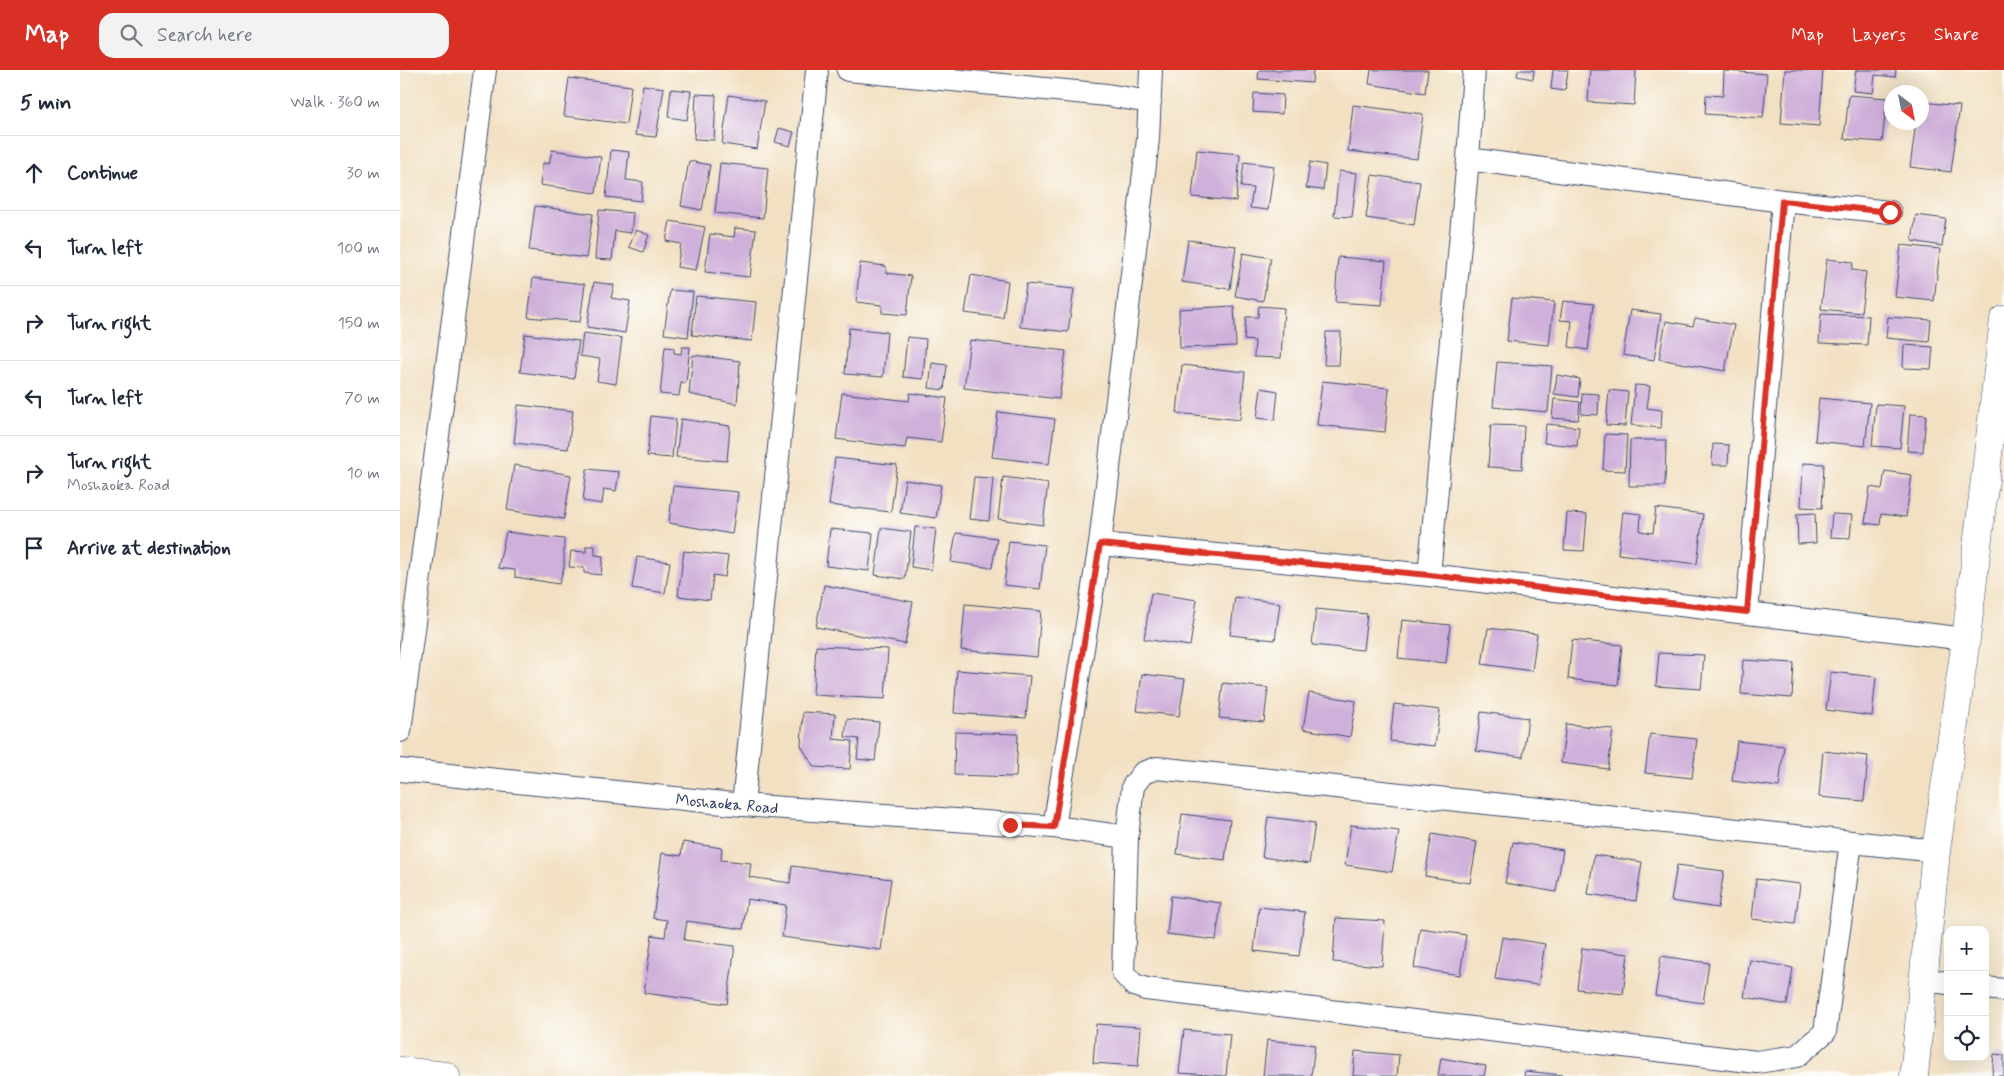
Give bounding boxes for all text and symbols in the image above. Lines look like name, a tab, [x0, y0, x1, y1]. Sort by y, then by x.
search box	[99, 13, 449, 58]
text: Map	[25, 20, 69, 51]
icon: search	[117, 21, 145, 49]
text: Search here	[157, 23, 253, 48]
text: Map	[1791, 23, 1824, 47]
text: Layers	[1852, 23, 1906, 47]
text: Share	[1934, 23, 1979, 47]
north arrow	[1884, 85, 1929, 130]
text: 5 min	[20, 89, 72, 117]
text: Walk · 360 m	[290, 92, 380, 113]
icon: ahead	[20, 159, 48, 187]
text: Continue	[67, 161, 138, 186]
text: 30 m	[347, 163, 380, 184]
route start	[1879, 201, 1902, 224]
icon: left	[20, 234, 48, 262]
text: Turn left	[67, 236, 143, 261]
text: 100 m	[337, 238, 380, 259]
icon: right	[20, 309, 48, 337]
text: Turn right	[67, 311, 151, 336]
text: 150 m	[338, 313, 380, 334]
icon: left	[20, 384, 48, 412]
text: Turn left	[67, 386, 143, 411]
text: 70 m	[344, 388, 380, 409]
text: Turn right	[67, 450, 151, 475]
icon: right	[20, 459, 48, 487]
text: 10 m	[347, 463, 380, 484]
text: Moshaoka Road	[67, 475, 170, 496]
icon: arrive	[20, 534, 48, 562]
text: Arrive at destination	[67, 536, 231, 561]
street label: Moshaoka Road	[675, 790, 779, 819]
route end	[999, 814, 1022, 837]
map controls	[1944, 926, 1989, 1061]
button: +	[1944, 926, 1989, 971]
button: −	[1944, 971, 1989, 1016]
button: locate	[1944, 1016, 1989, 1061]

